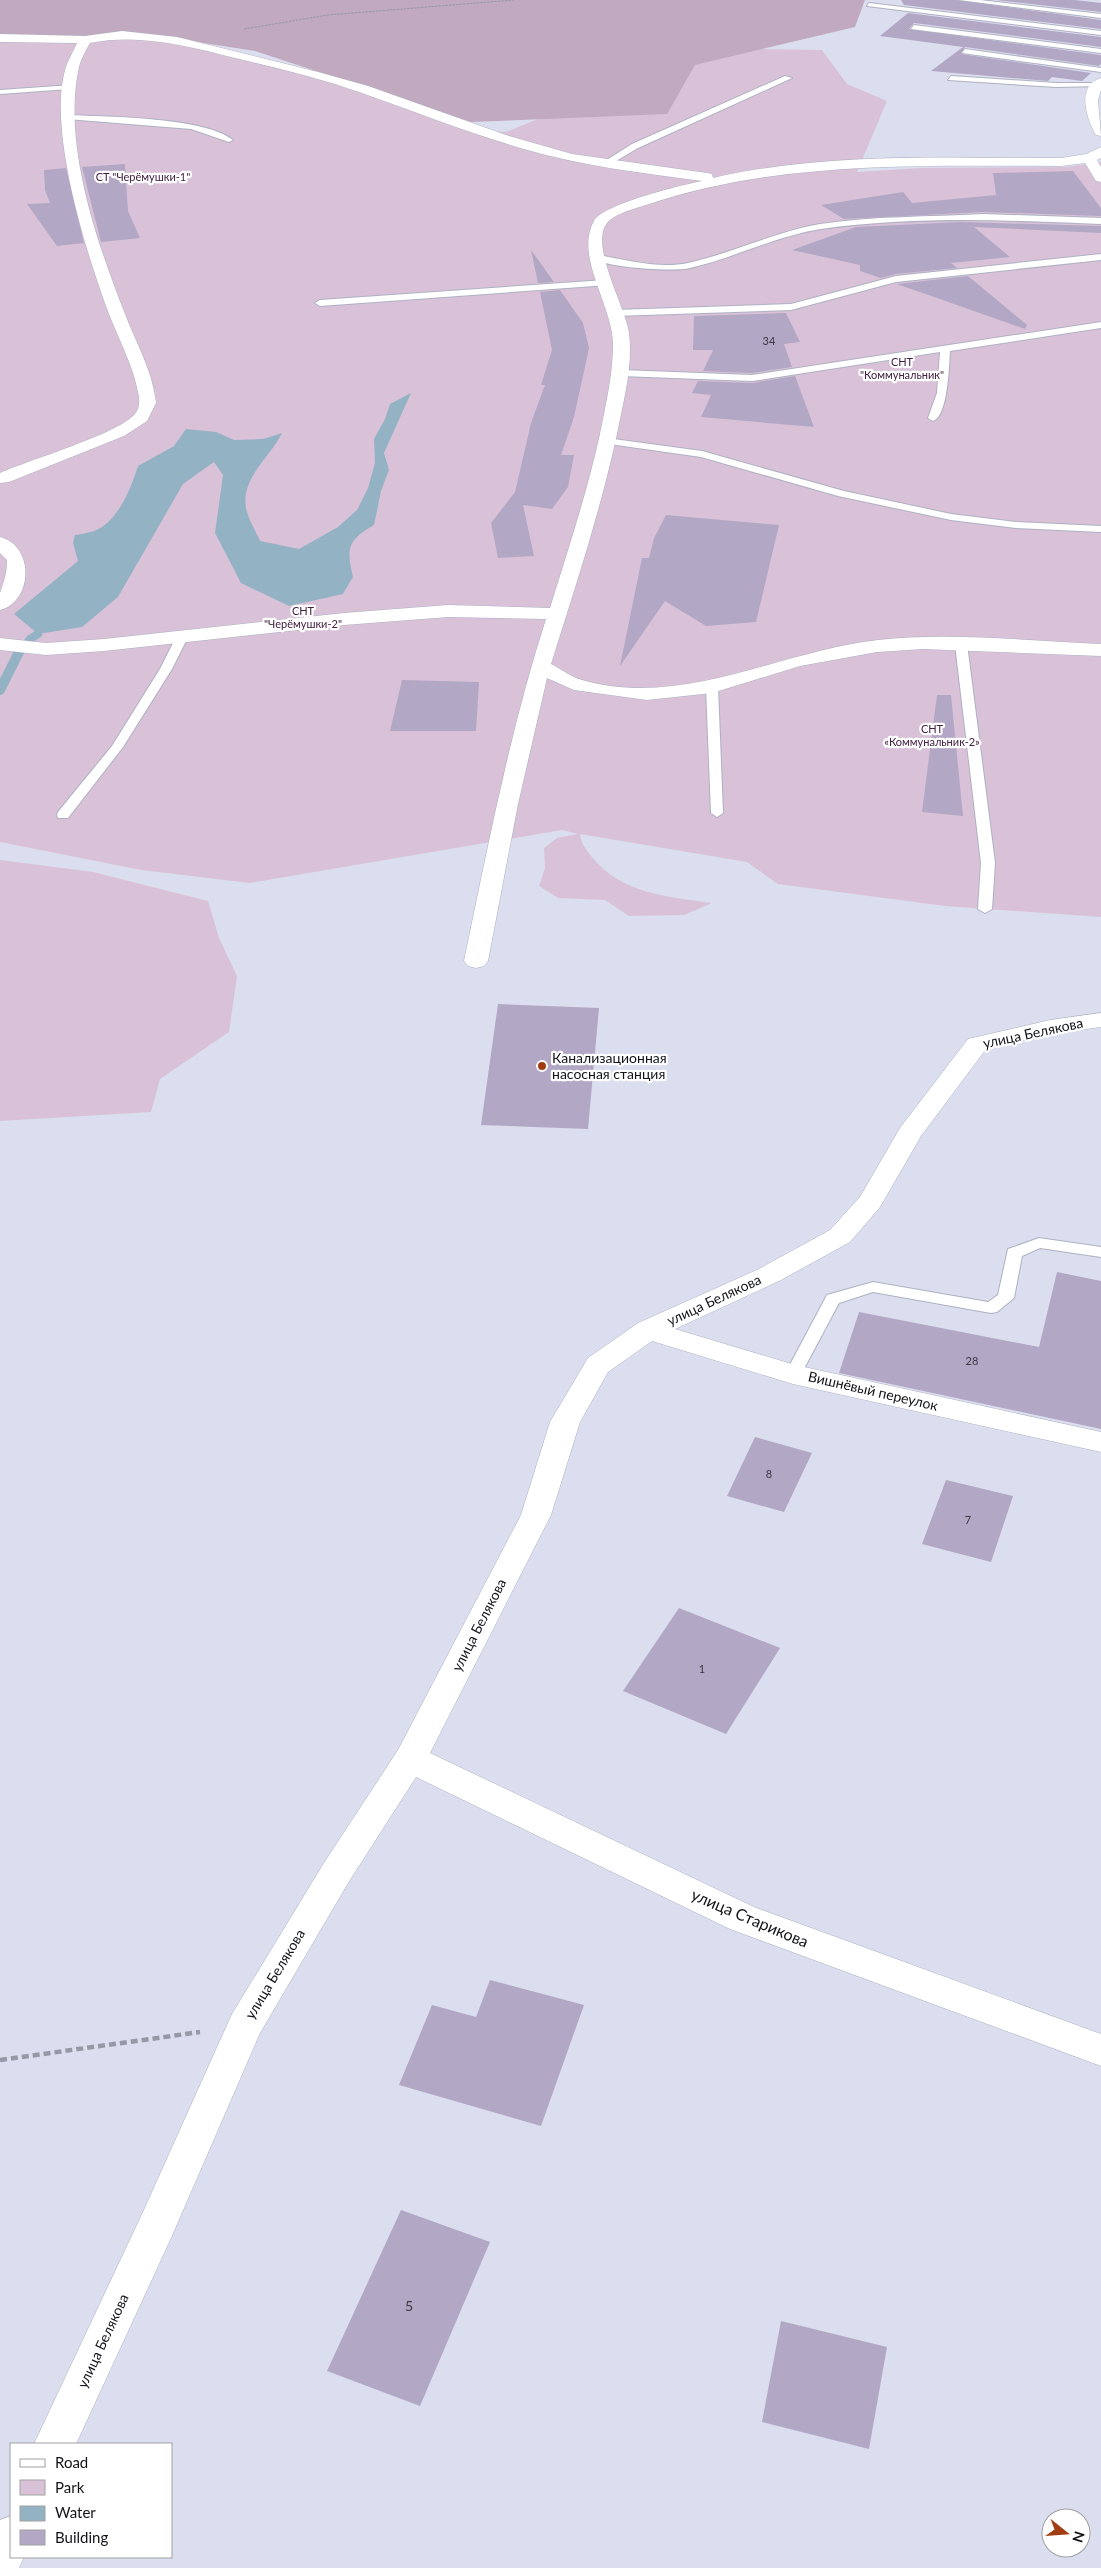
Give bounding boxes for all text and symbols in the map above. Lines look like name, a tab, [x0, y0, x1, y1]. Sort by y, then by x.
park label: СТ "Черёмушки-1"	[96, 170, 190, 183]
house number: 34	[763, 334, 776, 347]
park label: СНТ "Коммунальник"	[860, 355, 944, 381]
park label: СНТ "Черёмушки-2"	[264, 604, 342, 630]
park label: СНТ «Коммунальник-2»	[884, 722, 980, 748]
street label: улица Белякова	[981, 1014, 1084, 1051]
place label: Канализационная насосная станция	[552, 1049, 667, 1082]
marker: Канализационная насосная станция	[536, 1060, 548, 1072]
street label: улица Белякова	[664, 1270, 764, 1329]
house number: 28	[966, 1354, 978, 1367]
street label: Вишнёвый переулок	[807, 1367, 940, 1414]
house number: 8	[766, 1467, 772, 1480]
house number: 7	[965, 1513, 971, 1526]
street label: улица Белякова	[448, 1576, 509, 1674]
house number: 1	[699, 1662, 705, 1675]
street label: улица Старикова	[689, 1884, 812, 1951]
street label: улица Белякова	[241, 1926, 308, 2022]
street label: улица Белякова	[73, 2291, 132, 2390]
house number: 5	[405, 2297, 413, 2314]
legend	[10, 2443, 172, 2558]
text: Road	[55, 2453, 88, 2471]
text: Park	[55, 2478, 85, 2496]
text: Water	[55, 2503, 96, 2521]
north arrow	[1041, 2508, 1091, 2558]
text: Building	[55, 2528, 108, 2546]
text: N	[1069, 2529, 1089, 2545]

